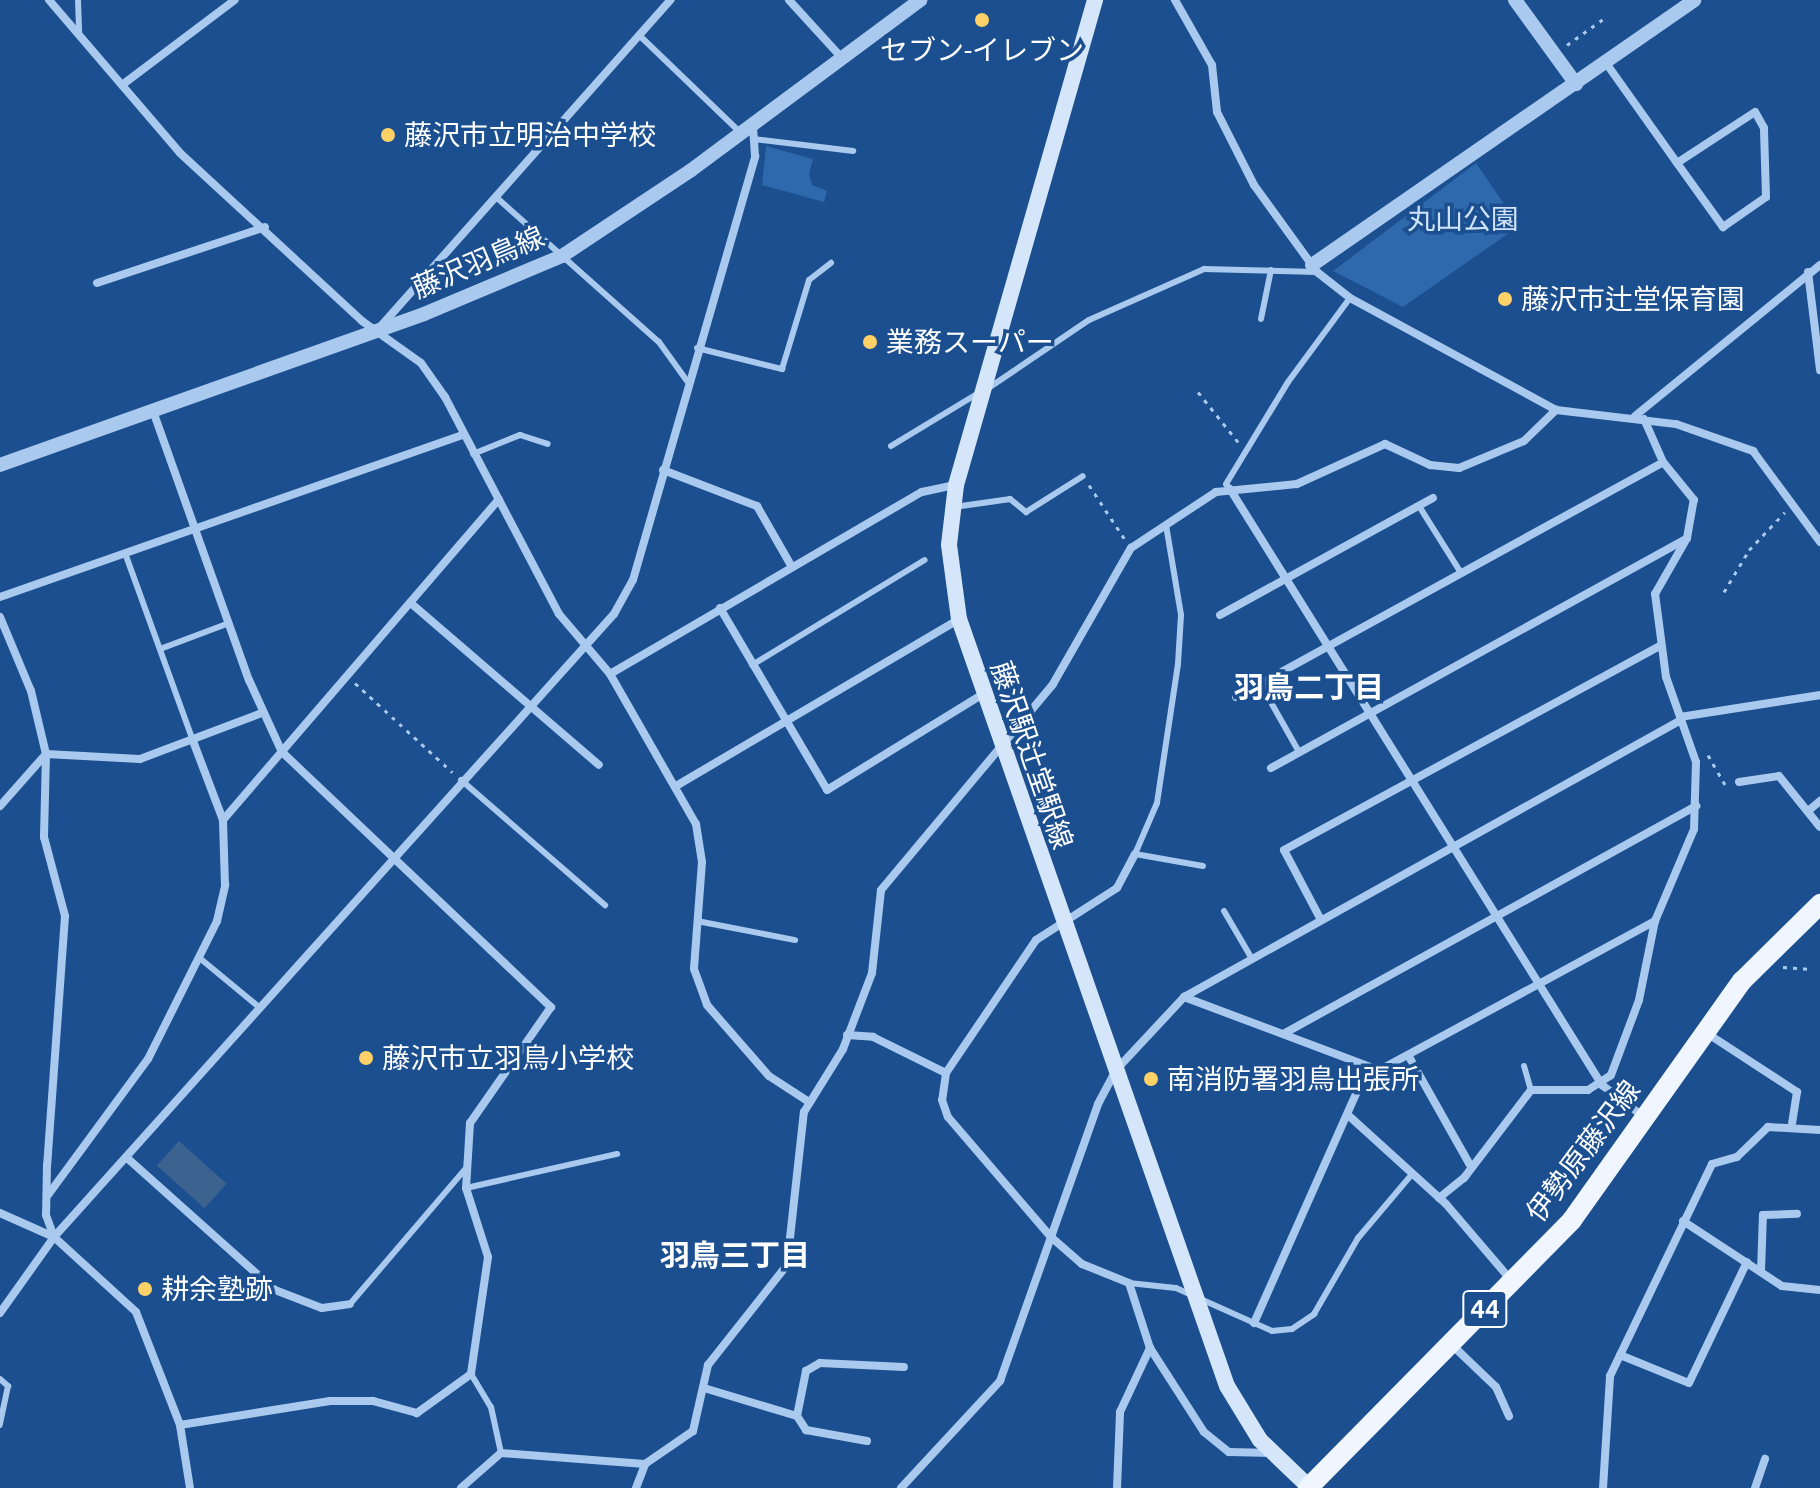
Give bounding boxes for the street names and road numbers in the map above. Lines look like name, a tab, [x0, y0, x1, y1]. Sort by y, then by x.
street label: 藤沢羽鳥線	[407, 219, 549, 305]
street label: 藤沢駅辻堂駅線	[984, 657, 1080, 853]
street label: 伊勢原藤沢線	[1519, 1074, 1647, 1228]
road number: 44	[1461, 1287, 1509, 1331]

